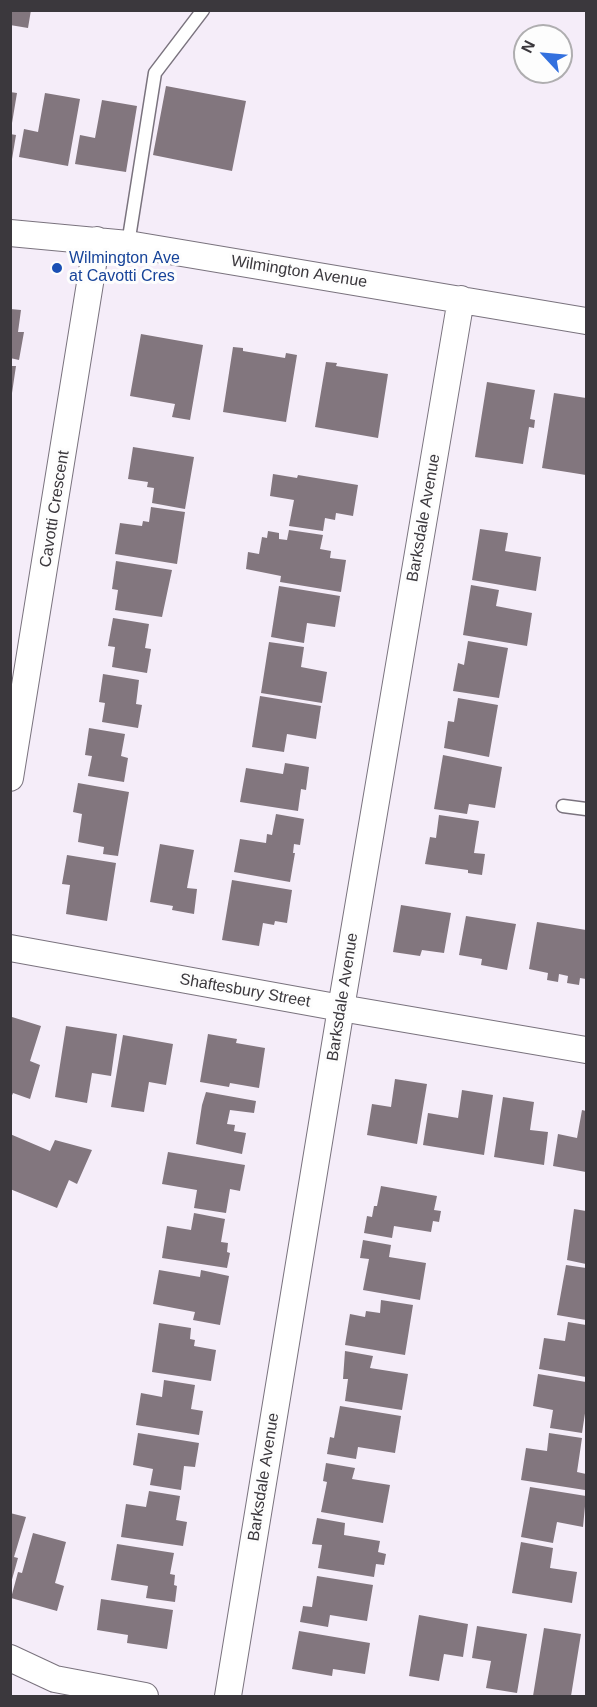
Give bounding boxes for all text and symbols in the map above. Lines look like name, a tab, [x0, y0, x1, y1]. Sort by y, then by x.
north arrow	[513, 24, 573, 84]
text: N	[518, 38, 538, 56]
place label: Wilmington Ave at Cavotti Cres	[69, 249, 180, 287]
street label: Wilmington Avenue	[230, 252, 368, 292]
marker: Wilmington Ave at Cavotti Cres	[50, 261, 64, 275]
street label: Cavotti Crescent	[36, 449, 74, 569]
street label: Barksdale Avenue	[403, 453, 445, 583]
street label: Barksdale Avenue	[323, 932, 363, 1062]
street label: Shaftesbury Street	[178, 970, 312, 1012]
street label: Barksdale Avenue	[244, 1412, 284, 1542]

